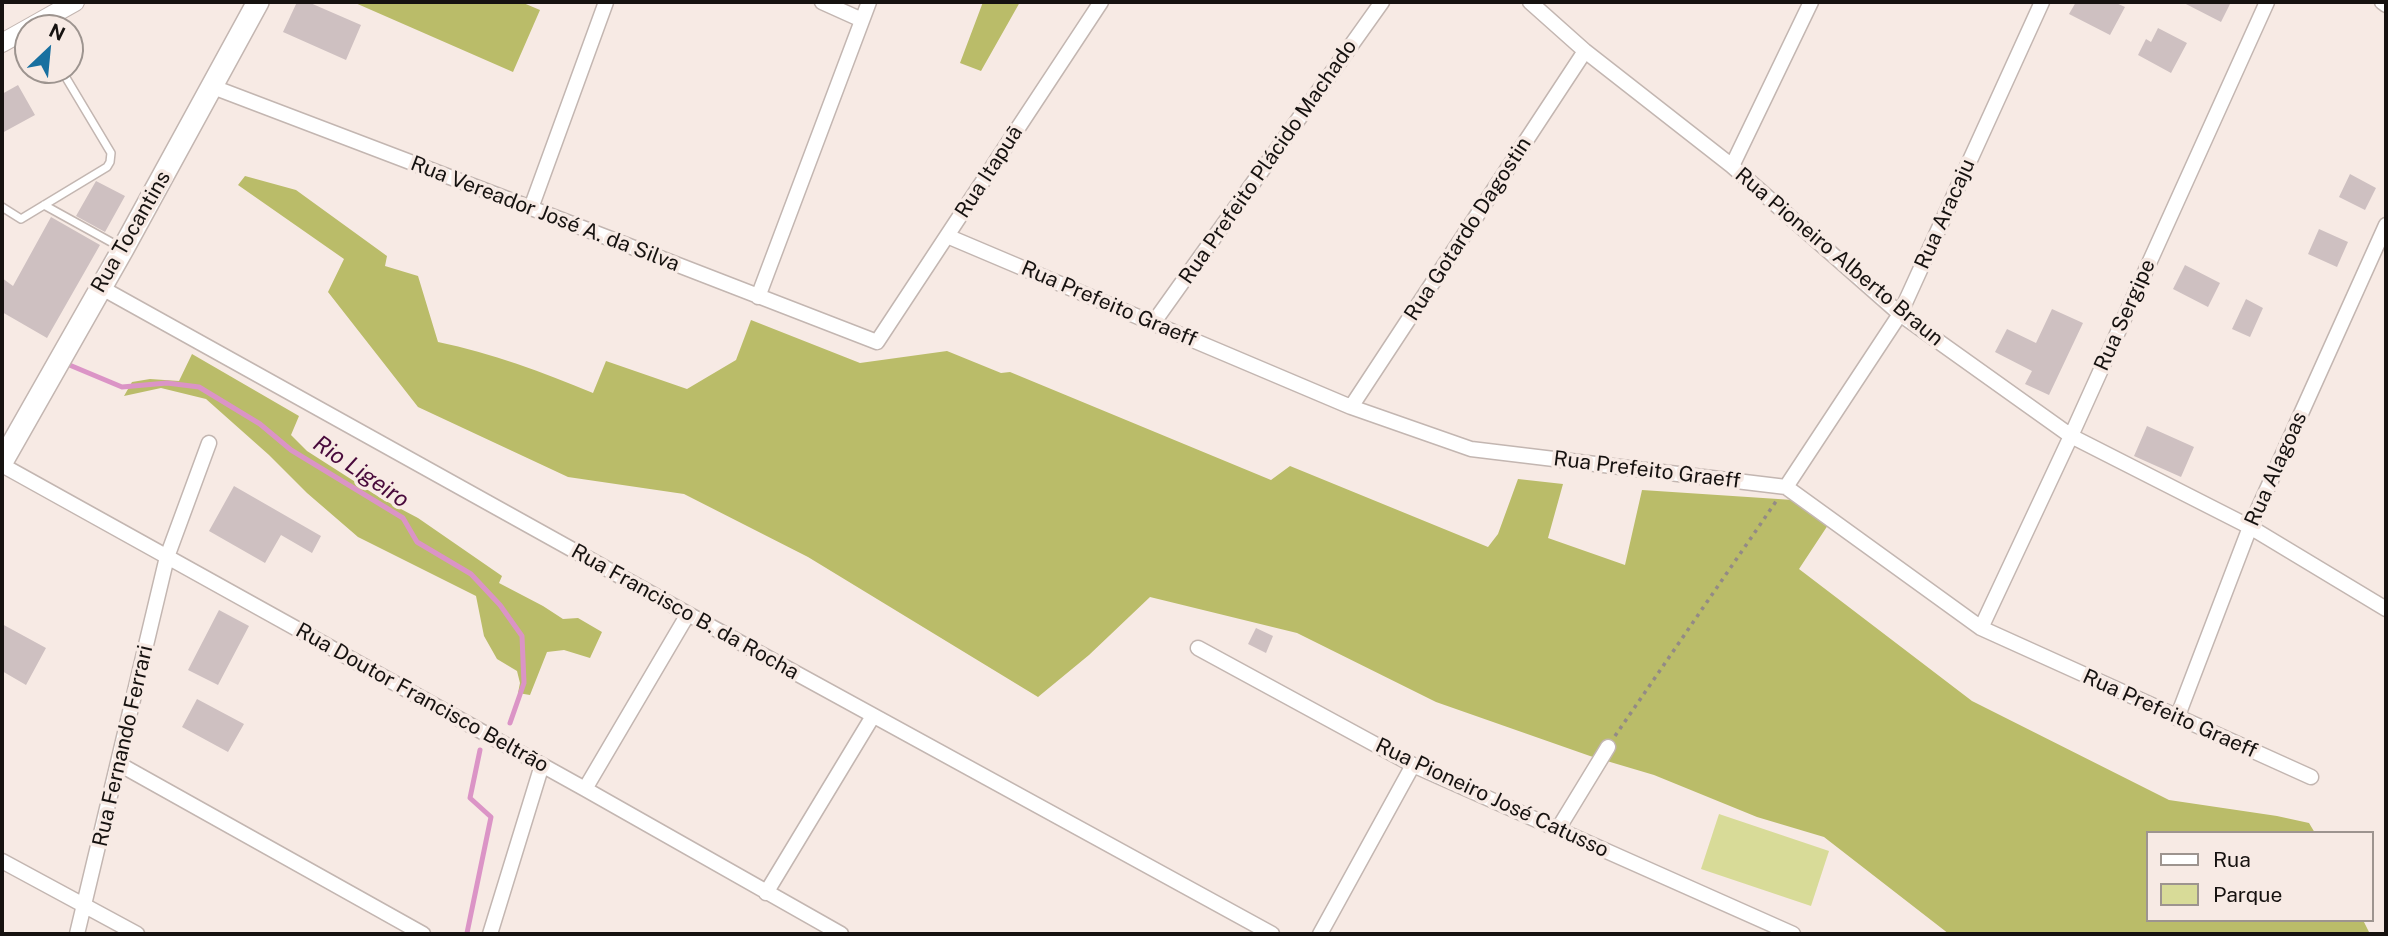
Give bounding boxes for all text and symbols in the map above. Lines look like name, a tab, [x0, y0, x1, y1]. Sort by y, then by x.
north arrow	[14, 14, 84, 84]
text: N	[46, 19, 69, 45]
street label: Rua Prefeito Plácido Machado	[1174, 35, 1362, 289]
street label: Rua Itapuã	[950, 121, 1028, 223]
street label: Rua Gotardo Dagostin	[1399, 133, 1537, 325]
street label: Rua Vereador José A. da Silva	[407, 151, 683, 277]
street label: Rua Aracaju	[1910, 155, 1980, 273]
street label: Rua Pioneiro Alberto Braun	[1730, 162, 1948, 352]
street label: Rua Tocantins	[86, 167, 176, 297]
street label: Rua Sergipe	[2089, 255, 2161, 375]
street label: Rua Prefeito Graeff	[1017, 256, 1201, 352]
street label: Rua Alagoas	[2240, 408, 2312, 530]
water label: Rio Ligeiro	[308, 430, 414, 514]
street label: Rua Prefeito Graeff	[1552, 446, 1742, 494]
street label: Rua Francisco B. da Rocha	[567, 539, 803, 685]
street label: Rua Doutor Francisco Beltrão	[291, 618, 553, 778]
street label: Rua Fernando Ferrari	[88, 643, 158, 849]
street label: Rua Prefeito Graeff	[2079, 664, 2261, 764]
street label: Rua Pioneiro José Catusso	[1372, 733, 1612, 863]
legend	[2146, 831, 2374, 922]
text: Rua	[2213, 847, 2251, 872]
text: Parque	[2213, 882, 2282, 907]

